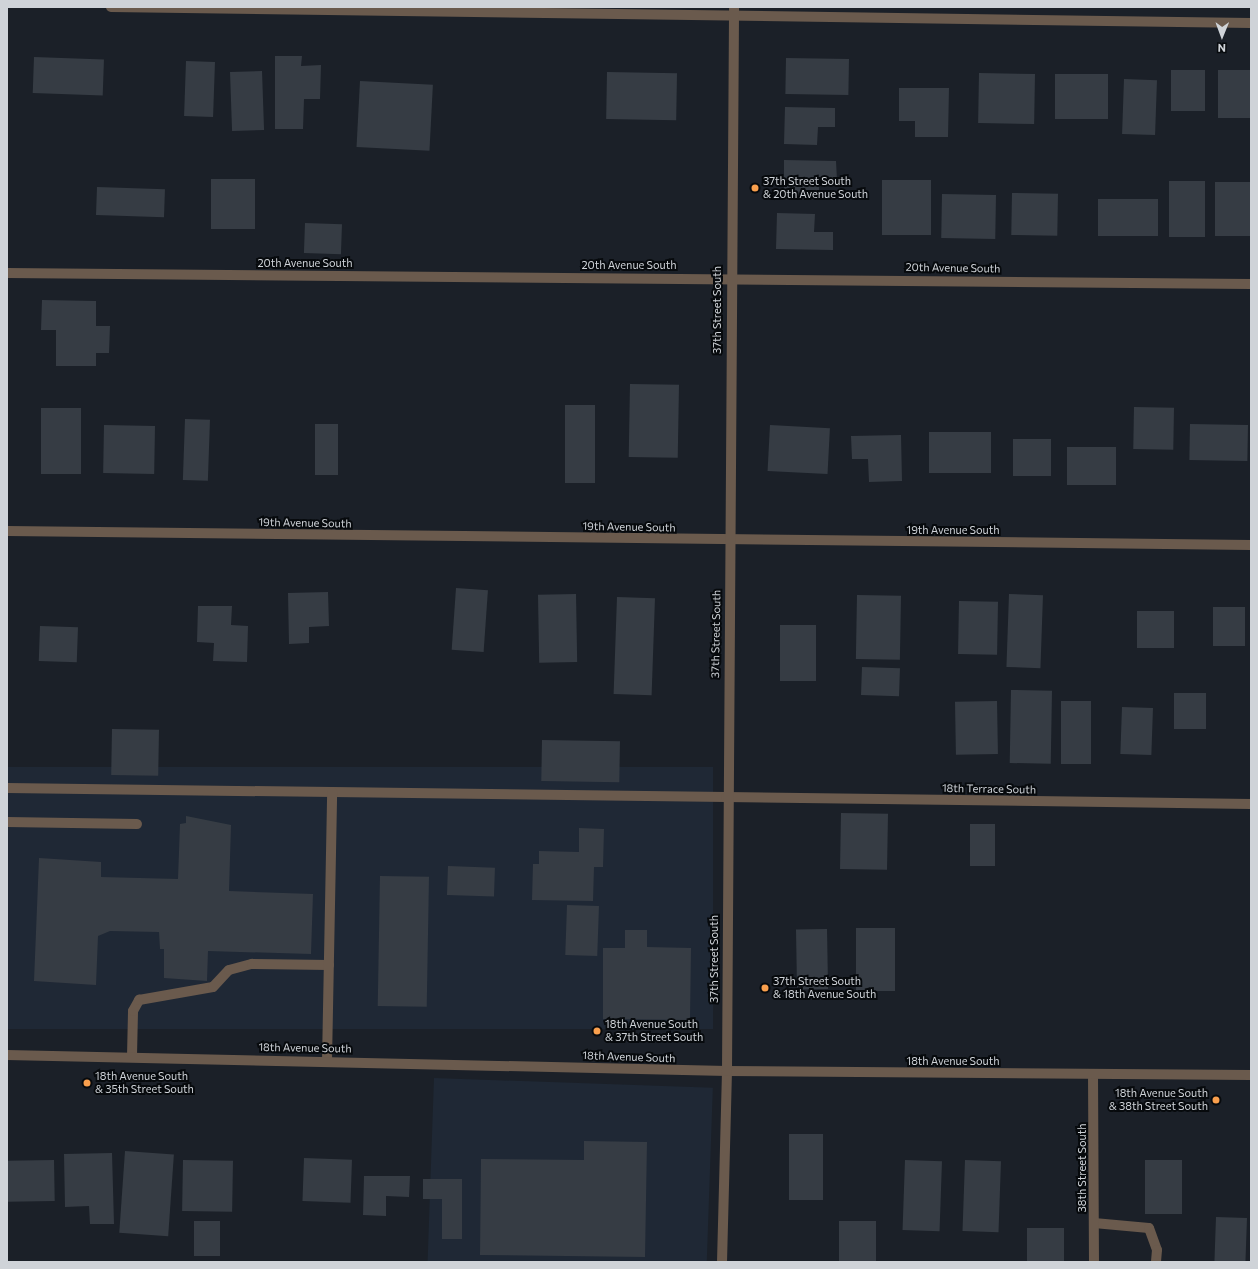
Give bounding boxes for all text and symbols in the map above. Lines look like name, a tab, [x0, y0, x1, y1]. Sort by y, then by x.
north arrow	[1202, 16, 1242, 56]
text: N	[1218, 42, 1226, 55]
place label: 37th Street South & 20th Avenue South	[763, 175, 868, 201]
marker: 37th Street South & 20th Avenue South	[750, 183, 760, 193]
street label: 20th Avenue South	[258, 256, 352, 270]
street label: 20th Avenue South	[582, 258, 676, 272]
street label: 20th Avenue South	[905, 261, 1001, 275]
street label: 37th Street South	[710, 266, 724, 354]
street label: 19th Avenue South	[258, 516, 352, 530]
street label: 19th Avenue South	[582, 520, 676, 534]
street label: 19th Avenue South	[906, 523, 1000, 537]
street label: 37th Street South	[709, 590, 723, 678]
street label: 18th Terrace South	[942, 782, 1036, 796]
street label: 37th Street South	[707, 915, 721, 1003]
place label: 37th Street South & 18th Avenue South	[773, 975, 876, 1001]
marker: 37th Street South & 18th Avenue South	[760, 983, 770, 993]
place label: 18th Avenue South & 37th Street South	[605, 1018, 703, 1044]
marker: 18th Avenue South & 37th Street South	[592, 1026, 602, 1036]
street label: 18th Avenue South	[258, 1041, 352, 1055]
street label: 18th Avenue South	[582, 1049, 676, 1065]
street label: 18th Avenue South	[906, 1054, 1000, 1068]
place label: 18th Avenue South & 35th Street South	[95, 1070, 194, 1096]
marker: 18th Avenue South & 35th Street South	[82, 1078, 92, 1088]
place label: 18th Avenue South & 38th Street South	[1109, 1087, 1208, 1113]
marker: 18th Avenue South & 38th Street South	[1211, 1095, 1221, 1105]
street label: 38th Street South	[1075, 1123, 1089, 1213]

